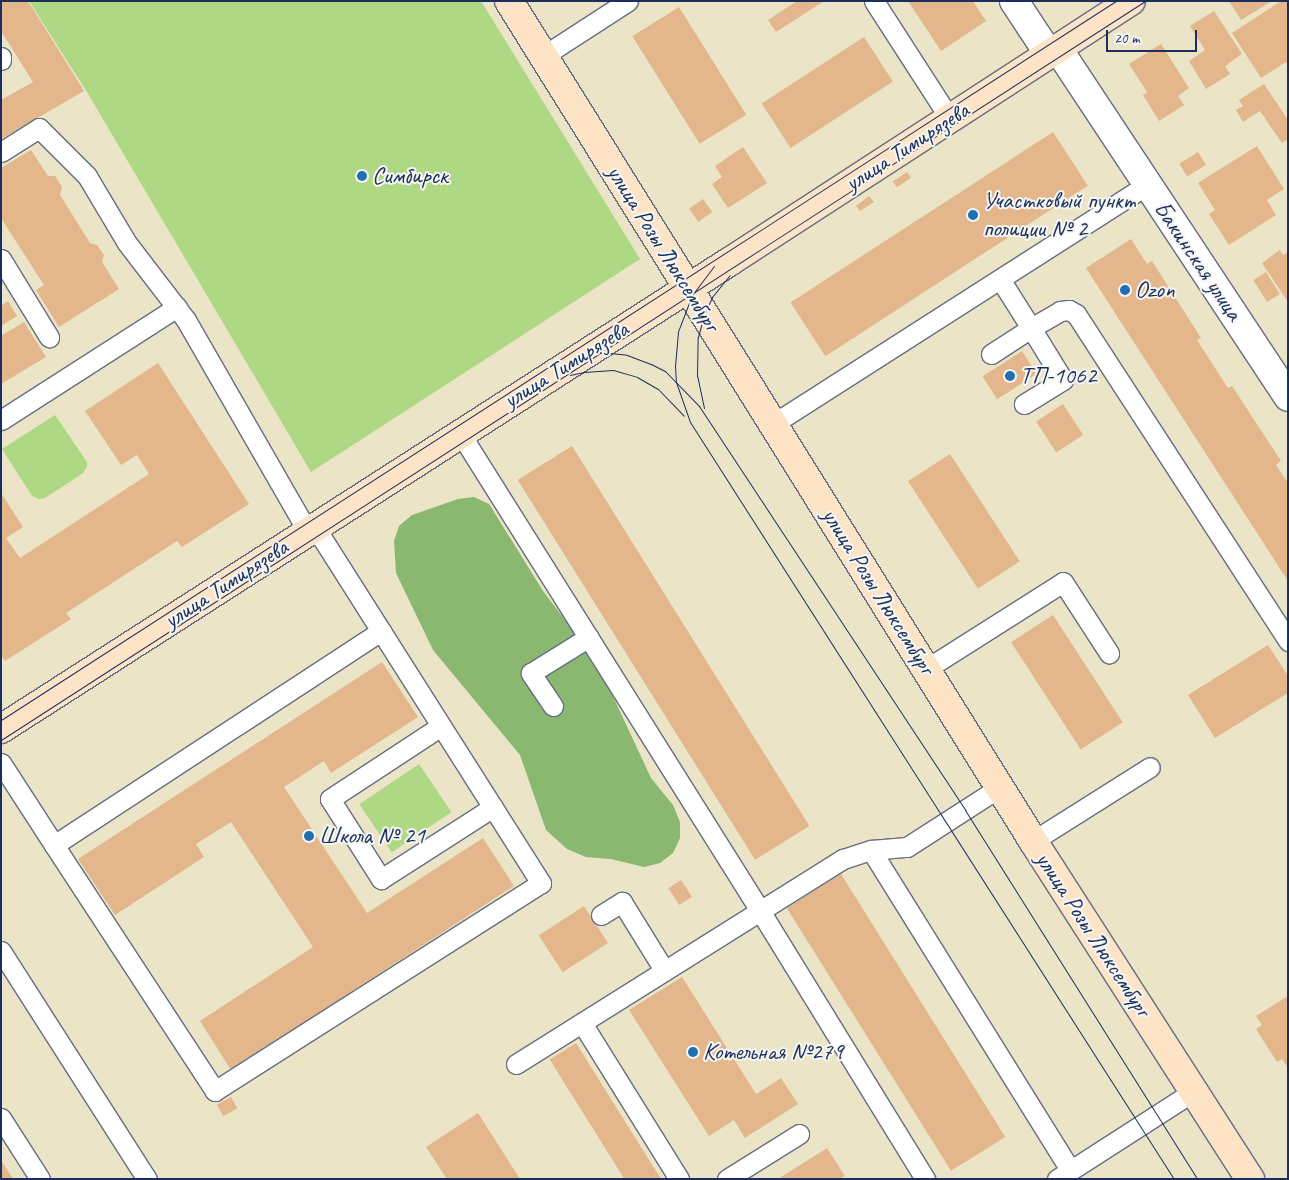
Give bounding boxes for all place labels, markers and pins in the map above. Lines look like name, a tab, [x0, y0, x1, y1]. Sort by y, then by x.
place label: Симбирск	[372, 162, 448, 190]
marker: Симбирск	[356, 170, 368, 182]
place label: Участковый пункт полиции № 2	[983, 187, 1135, 243]
marker: Участковый пункт полиции № 2	[967, 209, 979, 221]
place label: Ozon	[1135, 276, 1174, 304]
marker: Ozon	[1119, 284, 1131, 296]
place label: ТП-1062	[1020, 362, 1096, 390]
marker: ТП-1062	[1004, 370, 1016, 382]
place label: Школа № 21	[319, 822, 425, 850]
marker: Школа № 21	[303, 830, 315, 842]
place label: Котельная №279	[703, 1038, 843, 1066]
marker: Котельная №279	[687, 1046, 699, 1058]

